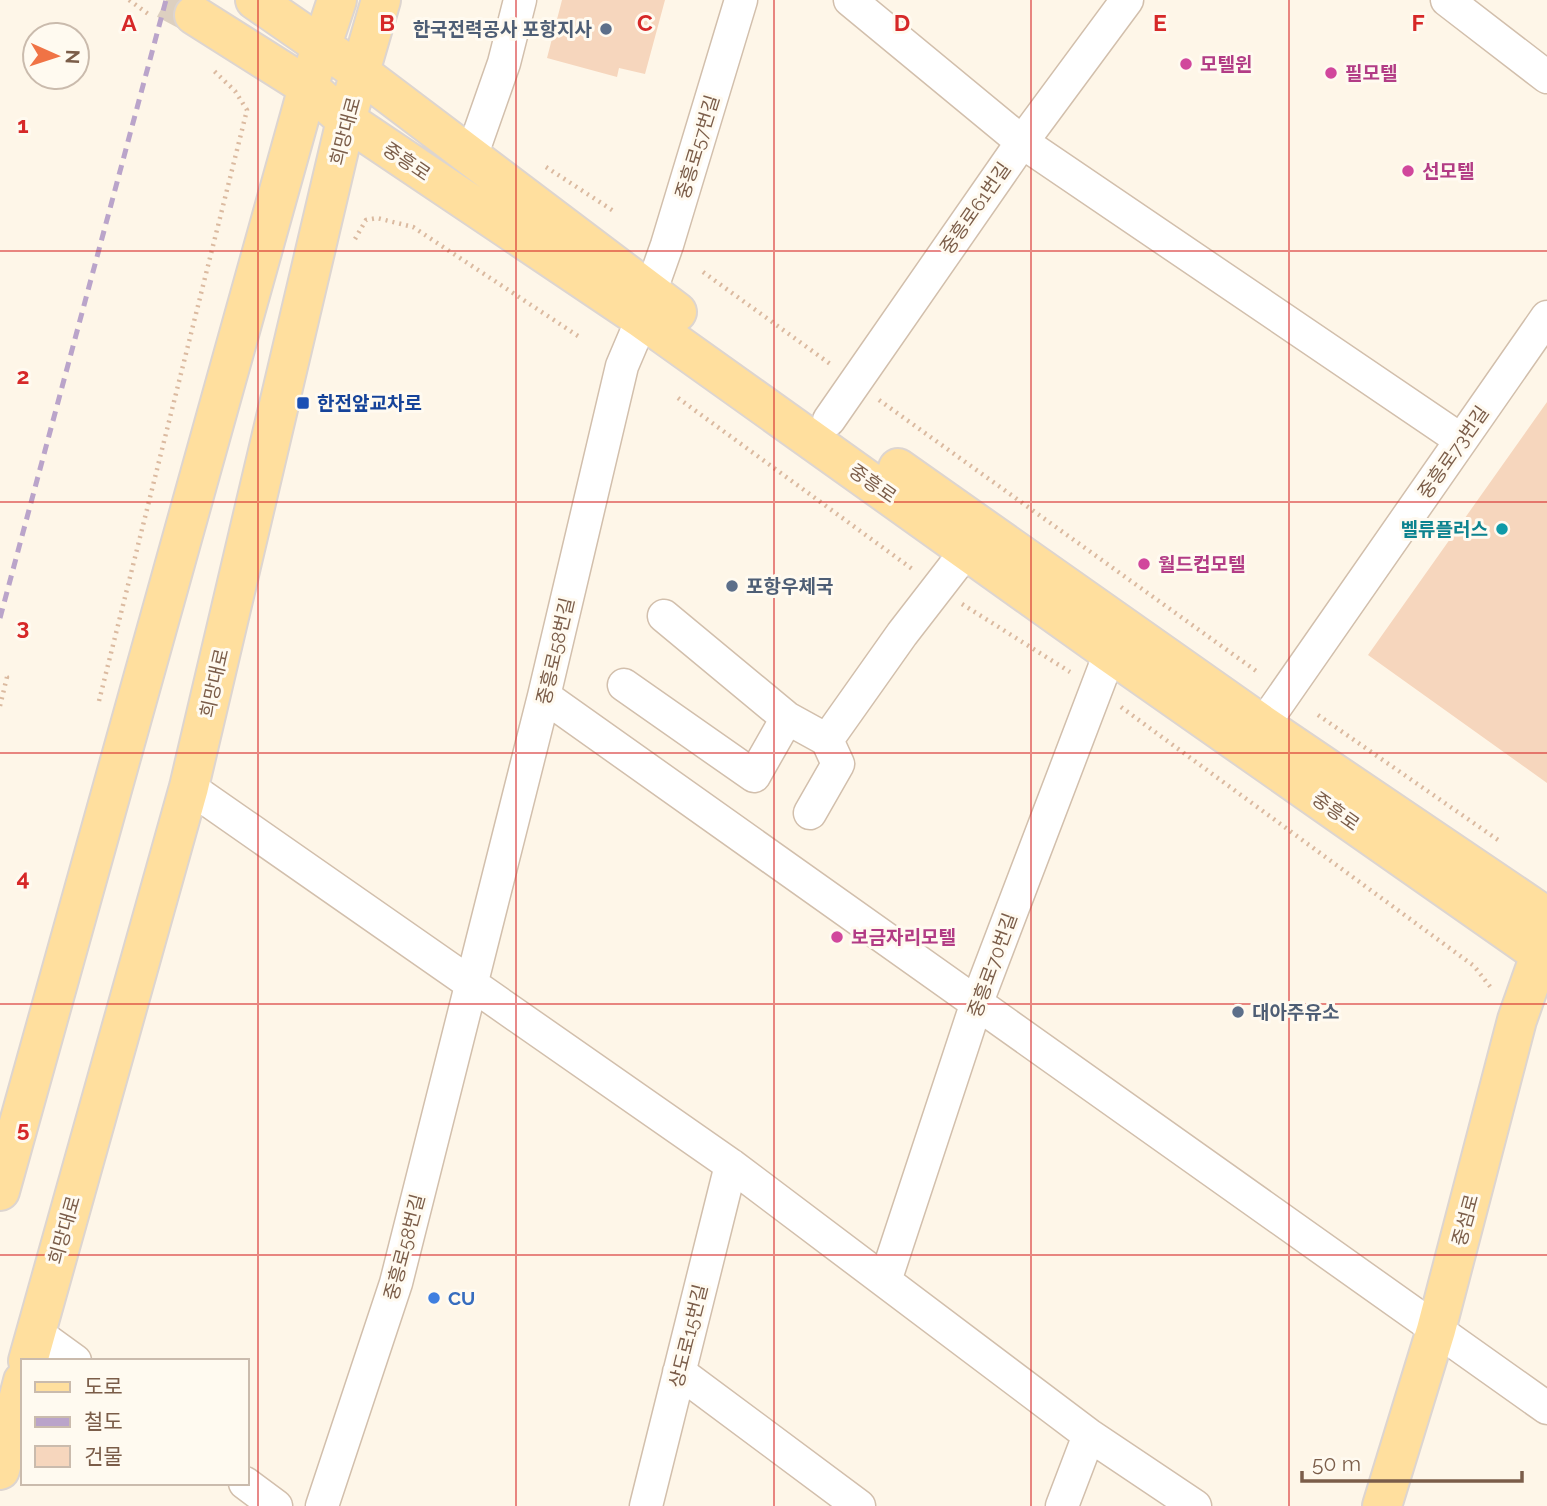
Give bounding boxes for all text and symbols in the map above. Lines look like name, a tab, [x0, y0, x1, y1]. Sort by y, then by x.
text: A	[121, 9, 137, 36]
text: B	[379, 9, 395, 36]
text: C	[637, 9, 653, 36]
text: D	[894, 9, 910, 36]
text: E	[1153, 9, 1167, 36]
text: F	[1411, 9, 1425, 36]
place label: 한국전력공사 포항지사	[413, 18, 593, 40]
north arrow	[21, 21, 91, 91]
marker: 한국전력공사 포항지사	[598, 21, 614, 37]
text: N	[62, 49, 84, 65]
place label: 모텔윈	[1200, 53, 1252, 75]
marker: 모텔윈	[1178, 56, 1194, 72]
place label: 필모텔	[1345, 62, 1397, 84]
marker: 필모텔	[1323, 65, 1339, 81]
street label: 중흥로57번길	[671, 92, 723, 202]
street label: 희망대로	[325, 94, 365, 168]
text: 1	[17, 111, 29, 138]
street label: 중흥로	[379, 137, 435, 185]
street label: 중흥로61번길	[935, 158, 1015, 258]
place label: 선모텔	[1422, 160, 1474, 182]
marker: 선모텔	[1400, 163, 1416, 179]
text: 2	[17, 362, 29, 389]
place label: 한전앞교차로	[317, 392, 422, 414]
marker: 한전앞교차로	[295, 395, 311, 411]
street label: 중흥로73번길	[1413, 402, 1493, 502]
street label: 중흥로	[845, 459, 901, 507]
place label: 벨류플러스	[1401, 518, 1488, 540]
marker: 벨류플러스	[1494, 521, 1510, 537]
place label: 월드컵모텔	[1158, 553, 1245, 575]
marker: 월드컵모텔	[1136, 556, 1152, 572]
place label: 포항우체국	[746, 575, 833, 597]
marker: 포항우체국	[724, 578, 740, 594]
street label: 중흥로58번길	[532, 595, 578, 707]
text: 3	[17, 613, 29, 640]
street label: 희망대로	[195, 646, 233, 720]
street label: 중흥로	[1308, 787, 1364, 835]
text: 4	[16, 864, 30, 891]
street label: 중흥로70번길	[963, 910, 1021, 1020]
place label: 보금자리모텔	[851, 926, 956, 948]
marker: 보금자리모텔	[829, 929, 845, 945]
place label: 대아주유소	[1252, 1001, 1339, 1023]
marker: 대아주유소	[1230, 1004, 1246, 1020]
text: 5	[17, 1115, 30, 1142]
street label: 중흥로58번길	[379, 1191, 429, 1303]
street label: 중섬로	[1448, 1192, 1482, 1248]
street label: 희망대로	[44, 1193, 84, 1267]
street label: 상도로15번길	[665, 1282, 711, 1390]
place label: CU	[448, 1287, 475, 1309]
marker: CU	[426, 1290, 442, 1306]
legend	[21, 1359, 248, 1485]
text: 도로	[84, 1374, 123, 1399]
text: 철도	[84, 1409, 123, 1434]
scale bar	[1302, 1440, 1522, 1484]
text: 건물	[84, 1444, 123, 1469]
text: 50 m	[1312, 1451, 1361, 1476]

